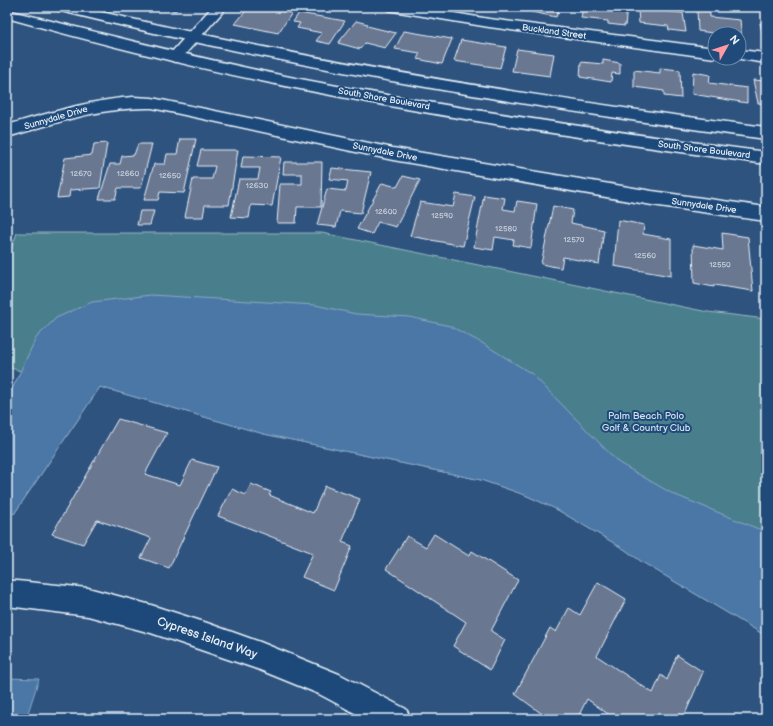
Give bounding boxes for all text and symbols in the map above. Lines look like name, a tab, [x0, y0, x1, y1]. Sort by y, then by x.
street label: Buckland Street	[521, 22, 587, 42]
north arrow	[707, 26, 747, 66]
text: N	[727, 33, 742, 47]
street label: South Shore Boulevard	[337, 86, 431, 112]
street label: Sunnydale Drive	[23, 103, 90, 132]
street label: South Shore Boulevard	[657, 139, 751, 161]
street label: Sunnydale Drive	[352, 140, 419, 164]
house number: 12670	[70, 169, 92, 178]
house number: 12660	[117, 169, 139, 178]
house number: 12650	[159, 171, 181, 180]
house number: 12630	[246, 181, 268, 190]
street label: Sunnydale Drive	[671, 196, 738, 216]
house number: 12600	[375, 207, 397, 216]
house number: 12590	[431, 211, 453, 220]
house number: 12580	[495, 224, 517, 233]
house number: 12570	[563, 235, 585, 244]
house number: 12560	[634, 251, 656, 260]
house number: 12550	[709, 260, 731, 269]
park label: Palm Beach Polo Golf & Country Club	[602, 410, 691, 434]
street label: Cypress Island Way	[155, 614, 260, 662]

